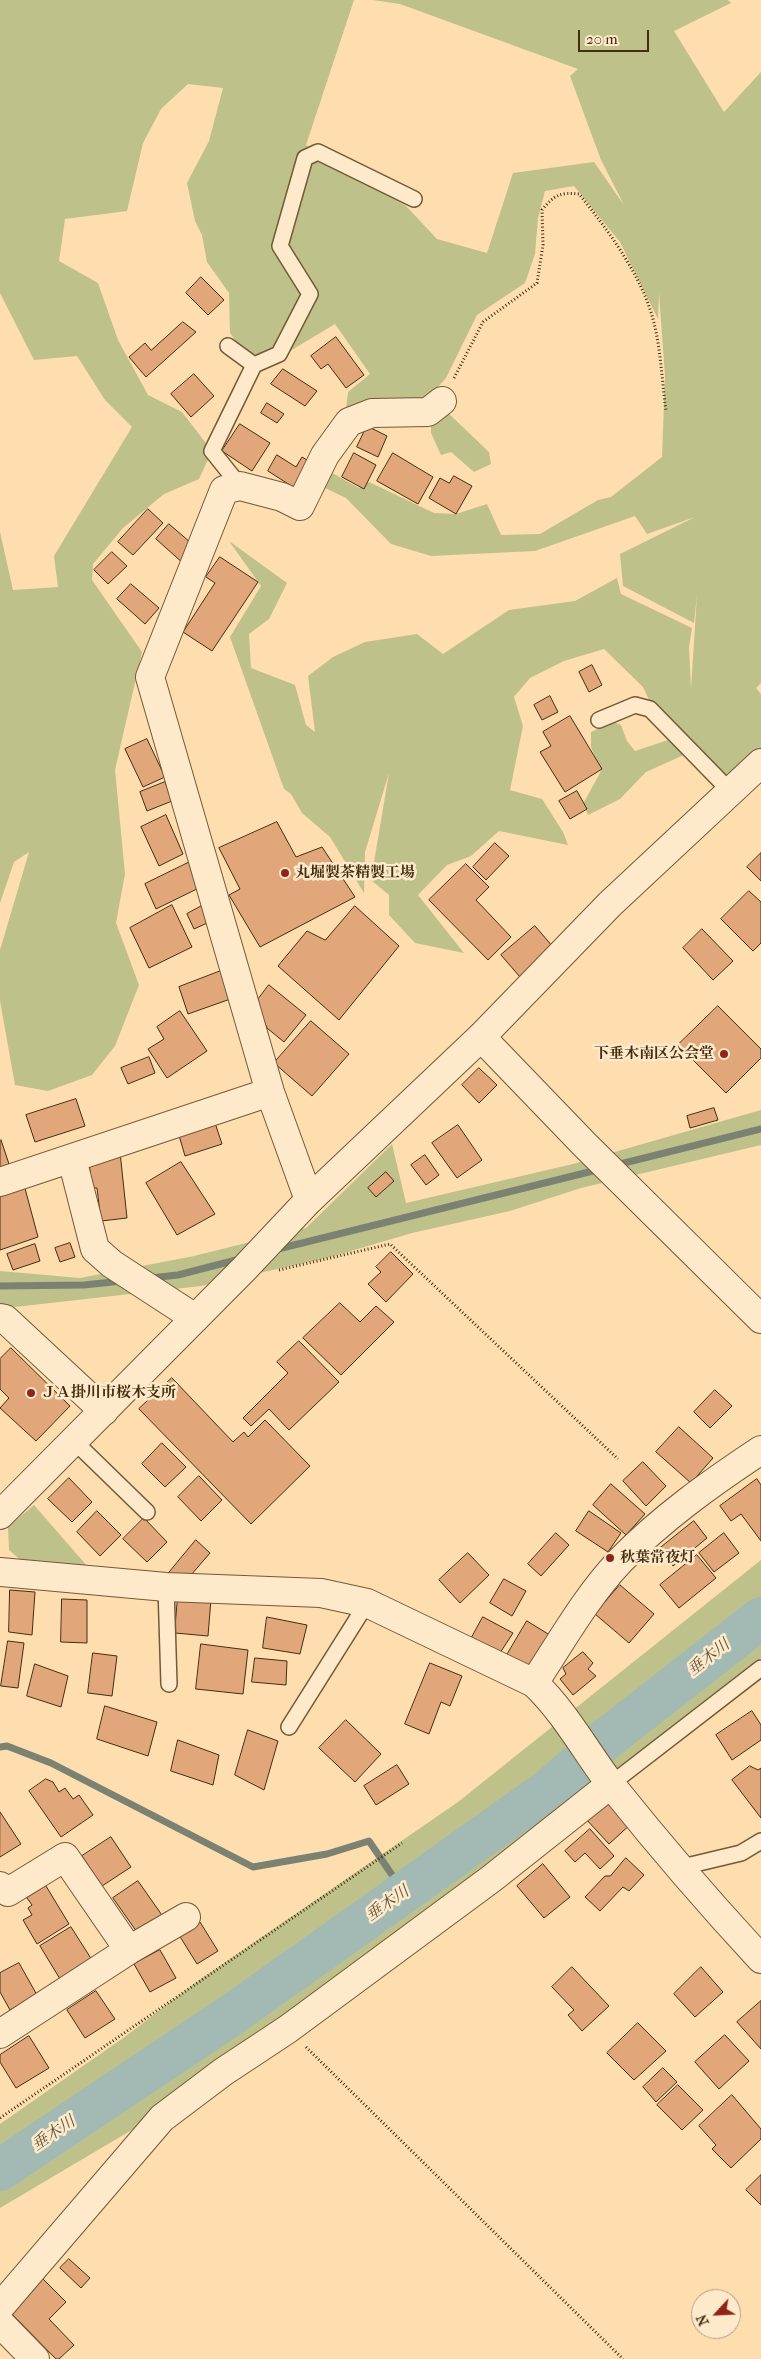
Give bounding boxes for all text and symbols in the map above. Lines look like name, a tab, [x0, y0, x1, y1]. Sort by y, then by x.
scale bar	[581, 20, 652, 52]
text: 20 m	[586, 30, 618, 48]
place label: 丸堀製茶精製工場	[295, 864, 415, 882]
marker: 丸堀製茶精製工場	[279, 867, 291, 879]
place label: 下垂木南区公会堂	[594, 1045, 714, 1063]
marker: 下垂木南区公会堂	[718, 1048, 730, 1060]
place label: ＪＡ掛川市桜木支所	[41, 1384, 176, 1402]
marker: ＪＡ掛川市桜木支所	[25, 1387, 37, 1399]
place label: 秋葉常夜灯	[620, 1549, 695, 1567]
marker: 秋葉常夜灯	[604, 1552, 616, 1564]
water label: 垂木川	[684, 1636, 734, 1680]
water label: 垂木川	[363, 1882, 413, 1926]
water label: 垂木川	[29, 2113, 79, 2155]
north arrow	[691, 2289, 741, 2339]
text: N	[693, 2312, 713, 2329]

